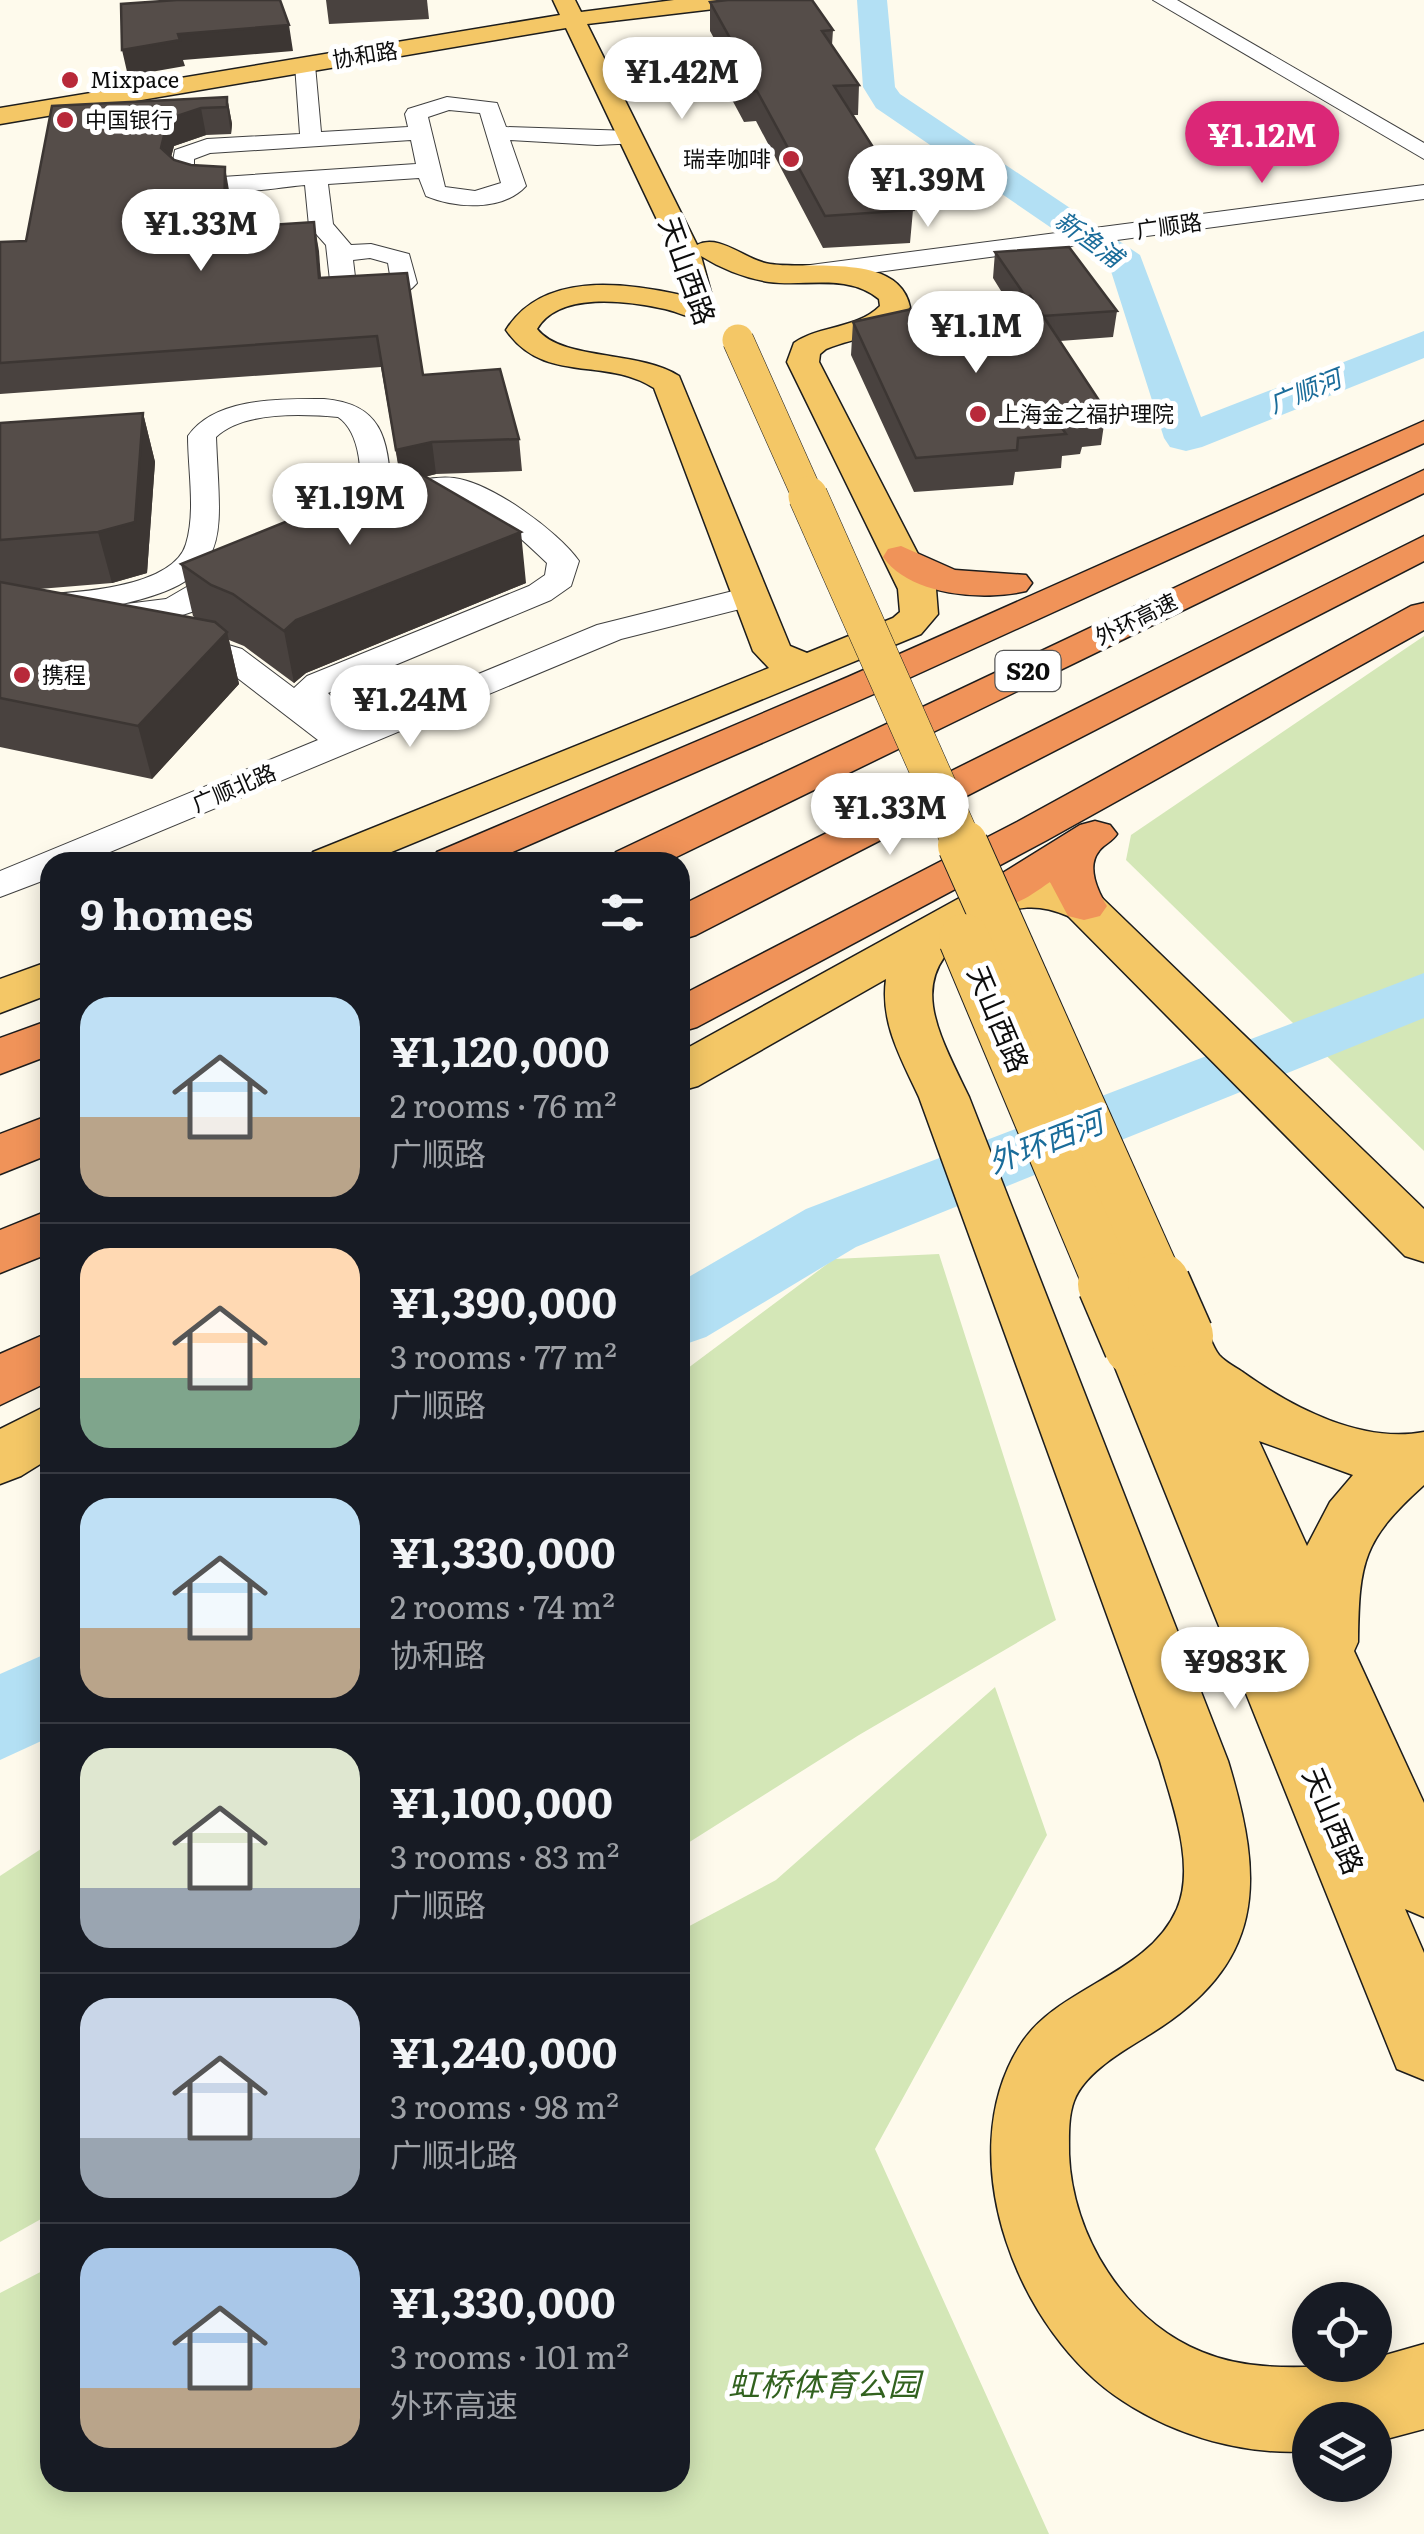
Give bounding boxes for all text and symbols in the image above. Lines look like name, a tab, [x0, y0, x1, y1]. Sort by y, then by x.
street label: 协和路	[330, 32, 400, 75]
pin: ¥1.42M	[601, 37, 763, 122]
text: ¥1.42M	[625, 45, 739, 93]
place label: Mixpace	[90, 62, 179, 95]
marker: Mixpace	[59, 69, 81, 91]
pin: ¥1.12M	[1181, 101, 1343, 186]
place label: 中国银行	[85, 102, 173, 135]
marker: 中国银行	[54, 109, 76, 131]
text: ¥1.12M	[1207, 109, 1317, 157]
place label: 瑞幸咖啡	[683, 141, 771, 174]
pin: ¥1.39M	[847, 145, 1009, 230]
marker: 瑞幸咖啡	[780, 148, 802, 170]
text: ¥1.39M	[870, 153, 986, 201]
pin: ¥1.33M	[120, 189, 282, 274]
text: ¥1.33M	[144, 197, 258, 245]
water label: 新渔浦	[1049, 201, 1134, 277]
street label: 广顺路	[1134, 204, 1204, 245]
street label: 天山西路	[650, 211, 728, 330]
pin: ¥1.1M	[906, 291, 1046, 376]
text: ¥1.1M	[930, 299, 1022, 347]
water label: 广顺河	[1263, 357, 1350, 421]
place label: 上海金之福护理院	[998, 396, 1174, 429]
marker: 上海金之福护理院	[967, 403, 989, 425]
pin: ¥1.19M	[269, 463, 431, 548]
text: ¥1.19M	[295, 471, 405, 519]
street label: 外环高速	[1089, 584, 1182, 652]
road number: S20	[996, 651, 1060, 691]
place label: 携程	[42, 657, 86, 690]
marker: 携程	[11, 664, 33, 686]
pin: ¥1.24M	[329, 665, 491, 750]
text: ¥1.24M	[352, 673, 468, 721]
street label: 广顺北路	[186, 754, 280, 819]
pin: ¥1.33M	[809, 773, 971, 858]
text: ¥1.33M	[833, 781, 947, 829]
text: 9 homes	[80, 881, 253, 943]
icon: filters	[595, 885, 650, 940]
street label: 天山西路	[959, 958, 1041, 1078]
text: ¥1,120,000	[390, 1018, 610, 1080]
icon: home	[160, 1037, 280, 1157]
text: 2 rooms · 76 m²	[390, 1080, 617, 1128]
water label: 外环西河	[981, 1096, 1113, 1182]
text: 广顺路	[390, 1128, 486, 1176]
text: ¥1,390,000	[390, 1269, 617, 1331]
icon: home	[160, 1288, 280, 1408]
text: 3 rooms · 77 m²	[390, 1331, 617, 1379]
text: 广顺路	[390, 1379, 486, 1427]
text: ¥1,330,000	[390, 1519, 616, 1581]
icon: home	[160, 1538, 280, 1658]
text: 2 rooms · 74 m²	[390, 1581, 615, 1629]
pin: ¥983K	[1165, 1627, 1305, 1712]
text: 协和路	[390, 1629, 486, 1677]
text: ¥983K	[1183, 1635, 1287, 1683]
street label: 天山西路	[1294, 1760, 1376, 1880]
text: ¥1,100,000	[390, 1769, 613, 1831]
icon: home	[160, 1788, 280, 1908]
text: 3 rooms · 83 m²	[390, 1831, 620, 1879]
text: 广顺路	[390, 1879, 486, 1927]
text: ¥1,240,000	[390, 2019, 617, 2081]
icon: home	[160, 2038, 280, 2158]
text: 3 rooms · 98 m²	[390, 2081, 619, 2129]
text: 广顺北路	[390, 2129, 518, 2177]
text: ¥1,330,000	[390, 2269, 616, 2331]
map controls	[1292, 2282, 1392, 2502]
button: locate	[1292, 2282, 1392, 2382]
icon: home	[160, 2288, 280, 2408]
text: 3 rooms · 101 m²	[390, 2331, 629, 2379]
park label: 虹桥体育公园	[728, 2358, 924, 2406]
text: 外环高速	[390, 2379, 518, 2427]
button: layers	[1292, 2402, 1392, 2502]

